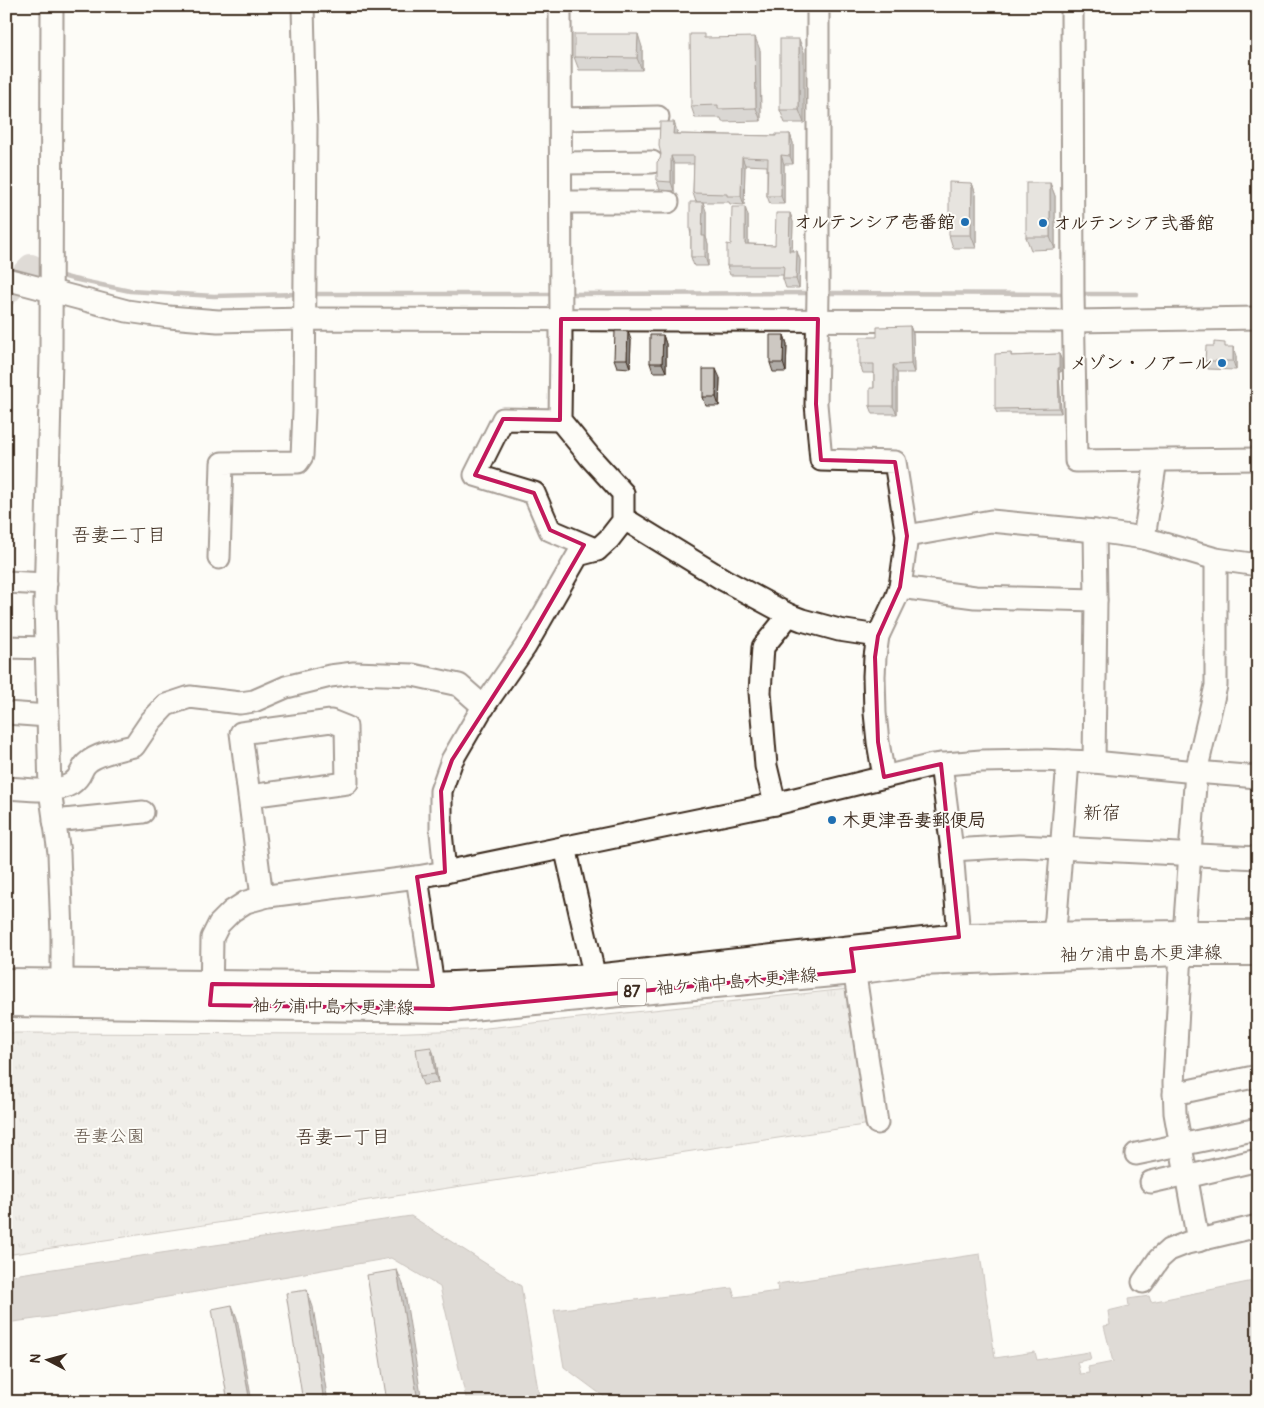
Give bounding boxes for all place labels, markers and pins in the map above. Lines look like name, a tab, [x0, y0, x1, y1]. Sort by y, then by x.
place label: オルテンシア壱番館	[794, 211, 955, 234]
place label: オルテンシア弐番館	[1053, 212, 1214, 235]
marker: オルテンシア壱番館	[959, 216, 971, 228]
marker: オルテンシア弐番館	[1037, 217, 1049, 229]
place label: メゾン・ノアール	[1069, 352, 1212, 375]
marker: メゾン・ノアール	[1216, 357, 1228, 369]
place label: 木更津吾妻郵便局	[842, 809, 986, 832]
marker: 木更津吾妻郵便局	[826, 814, 838, 826]

